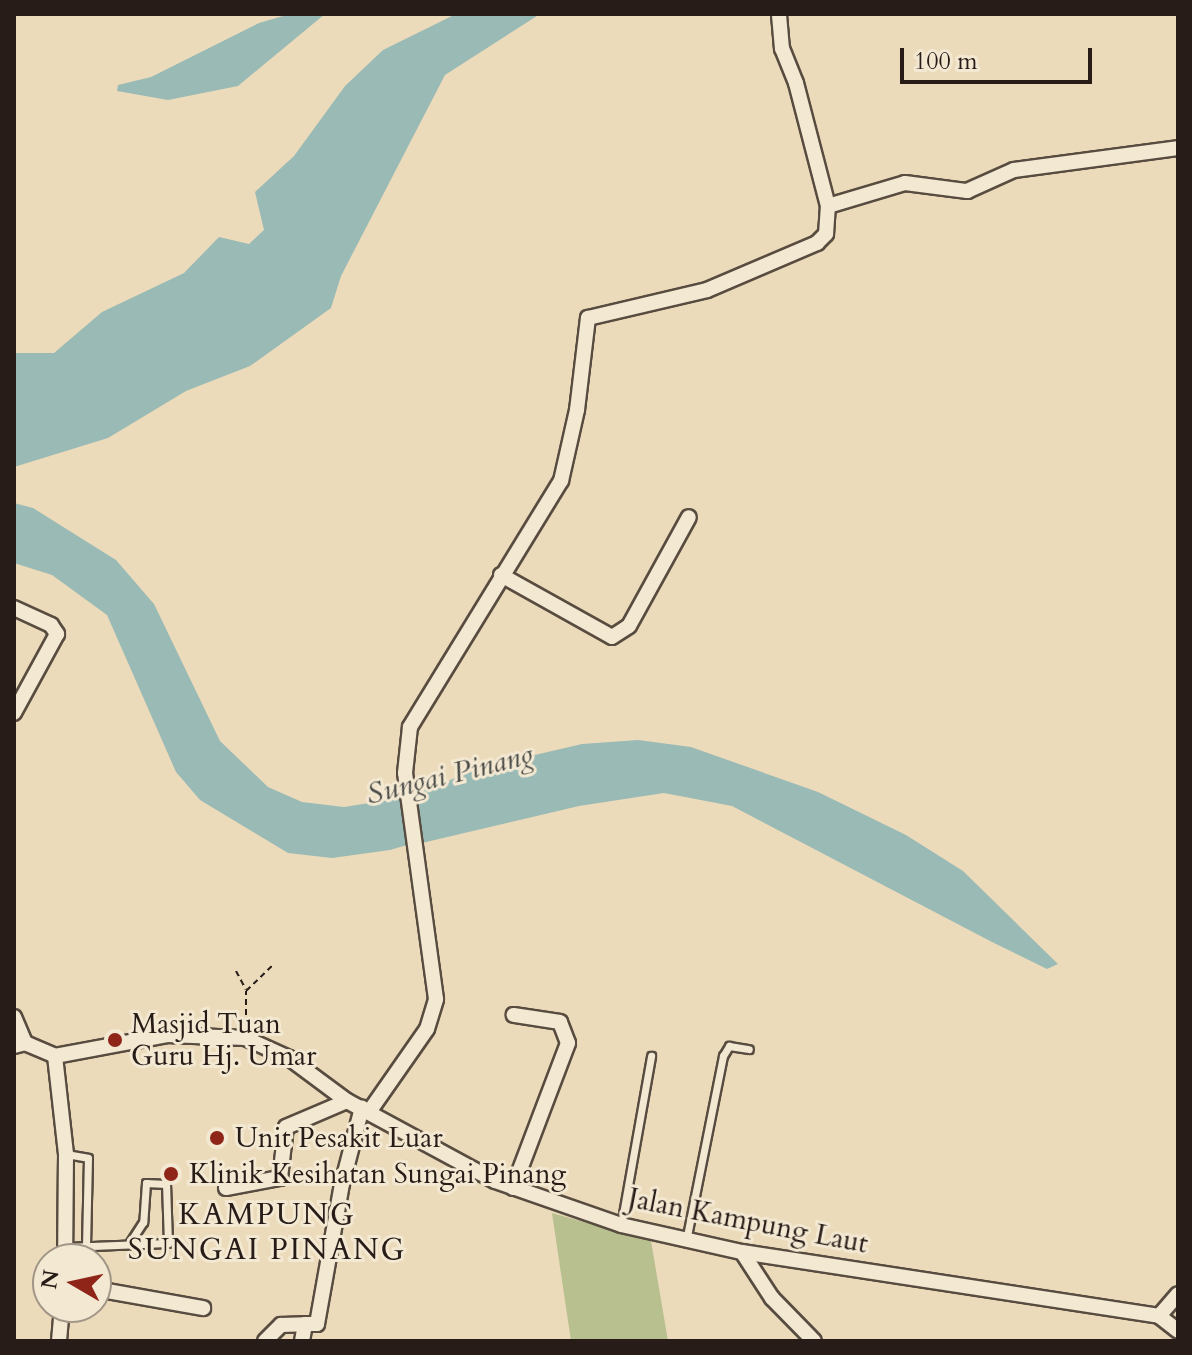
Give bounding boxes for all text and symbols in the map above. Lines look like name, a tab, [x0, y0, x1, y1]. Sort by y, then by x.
scale bar	[904, 32, 1096, 82]
text: 100 m	[914, 45, 978, 78]
water label: Sungai Pinang	[363, 737, 537, 813]
place label: Masjid Tuan Guru Hj. Umar	[131, 1007, 316, 1073]
marker: Masjid Tuan Guru Hj. Umar	[106, 1031, 124, 1049]
place label: Unit Pesakit Luar	[235, 1121, 443, 1155]
marker: Unit Pesakit Luar	[206, 1127, 228, 1149]
place label: Klinik Kesihatan Sungai Pinang	[189, 1157, 566, 1191]
marker: Klinik Kesihatan Sungai Pinang	[160, 1163, 182, 1185]
street label: Jalan Kampung Laut	[625, 1181, 871, 1261]
district label: KAMPUNG SUNGAI PINANG	[128, 1197, 406, 1268]
north arrow	[32, 1243, 112, 1323]
text: N	[34, 1268, 67, 1291]

